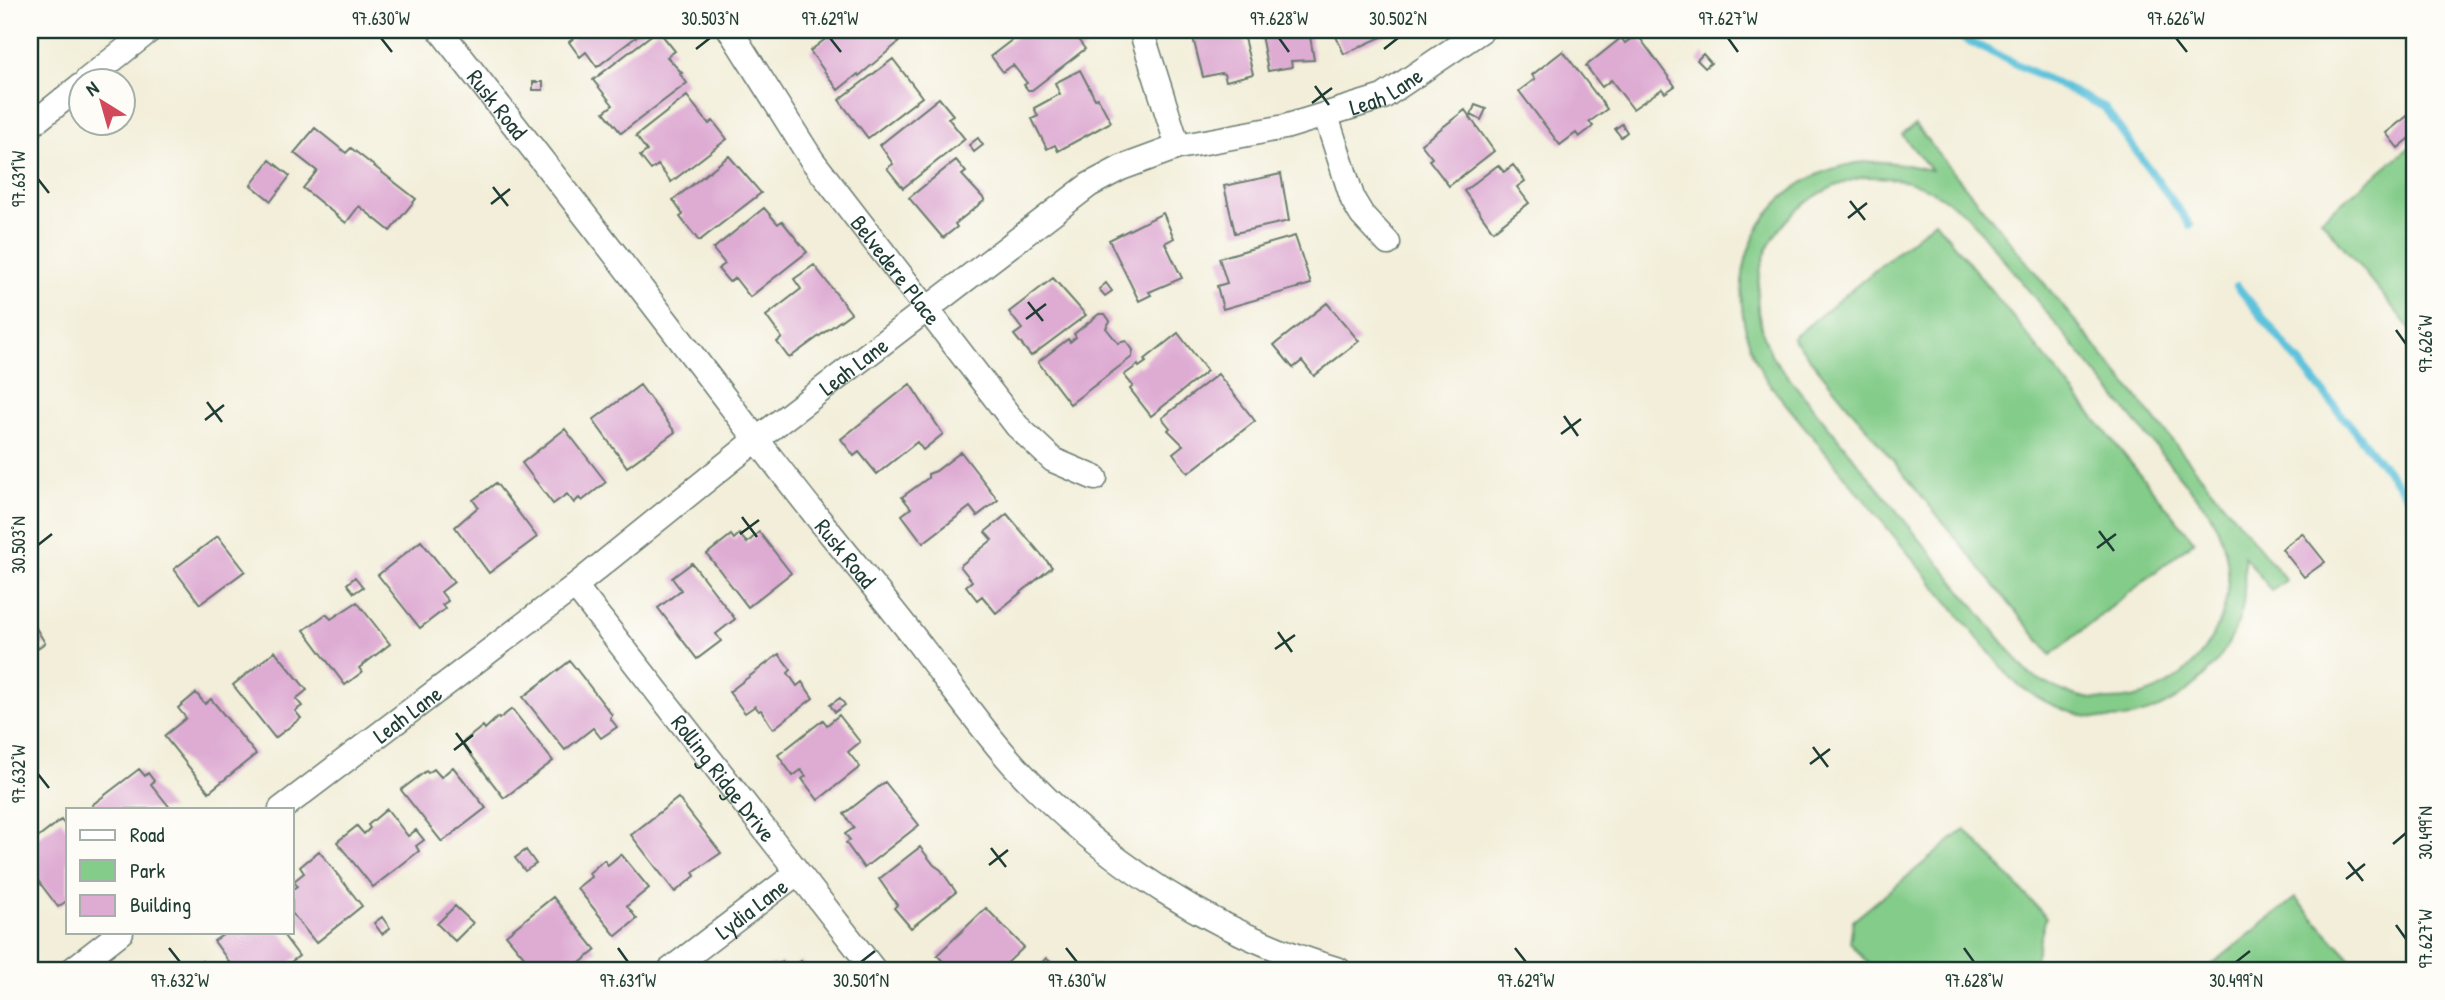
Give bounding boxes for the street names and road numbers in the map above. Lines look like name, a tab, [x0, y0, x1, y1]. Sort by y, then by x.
street label: Leah Lane	[1345, 59, 1428, 122]
street label: Rusk Road	[461, 62, 535, 145]
street label: Belvedere Place	[844, 208, 949, 331]
street label: Leah Lane	[812, 329, 894, 402]
street label: Rusk Road	[808, 512, 884, 594]
street label: Leah Lane	[366, 677, 448, 750]
street label: Rolling Ridge Drive	[665, 708, 784, 848]
street label: Lydia Lane	[708, 870, 794, 946]

